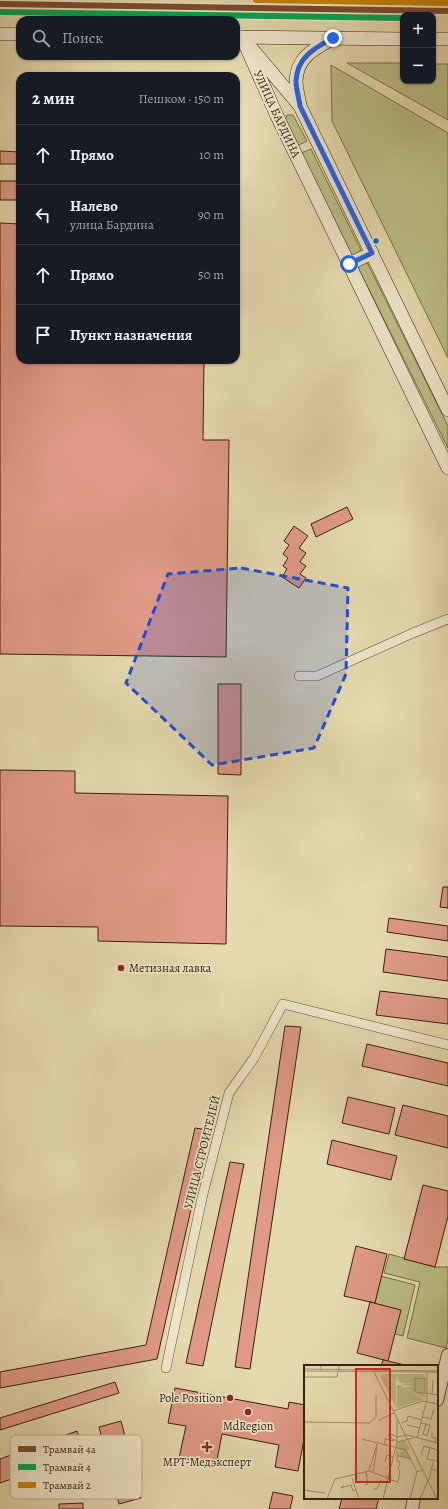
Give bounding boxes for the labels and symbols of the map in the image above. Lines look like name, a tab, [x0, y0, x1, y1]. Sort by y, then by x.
route end	[324, 29, 342, 47]
street label: УЛИЦА БАРДИНА	[250, 68, 305, 161]
unlabelled marker	[371, 236, 381, 246]
route start	[340, 255, 358, 273]
place label: Метизная лавка	[129, 960, 212, 976]
marker: Метизная лавка	[116, 963, 126, 973]
street label: УЛИЦА СТРОИТЕЛЕЙ	[180, 1093, 224, 1211]
inset map	[304, 1365, 438, 1499]
place label: Pole Position	[159, 1390, 222, 1406]
marker: Pole Position	[225, 1393, 235, 1403]
marker: MdRegion	[243, 1407, 253, 1417]
place label: MdRegion	[223, 1418, 274, 1434]
legend	[10, 1435, 142, 1499]
marker: МРТ-Медэксперт	[201, 1441, 213, 1453]
text: Трамвай 4а	[43, 1442, 97, 1457]
place label: МРТ-Медэксперт	[163, 1454, 252, 1470]
text: Трамвай 4	[43, 1460, 91, 1475]
text: Трамвай 2	[43, 1478, 91, 1493]

